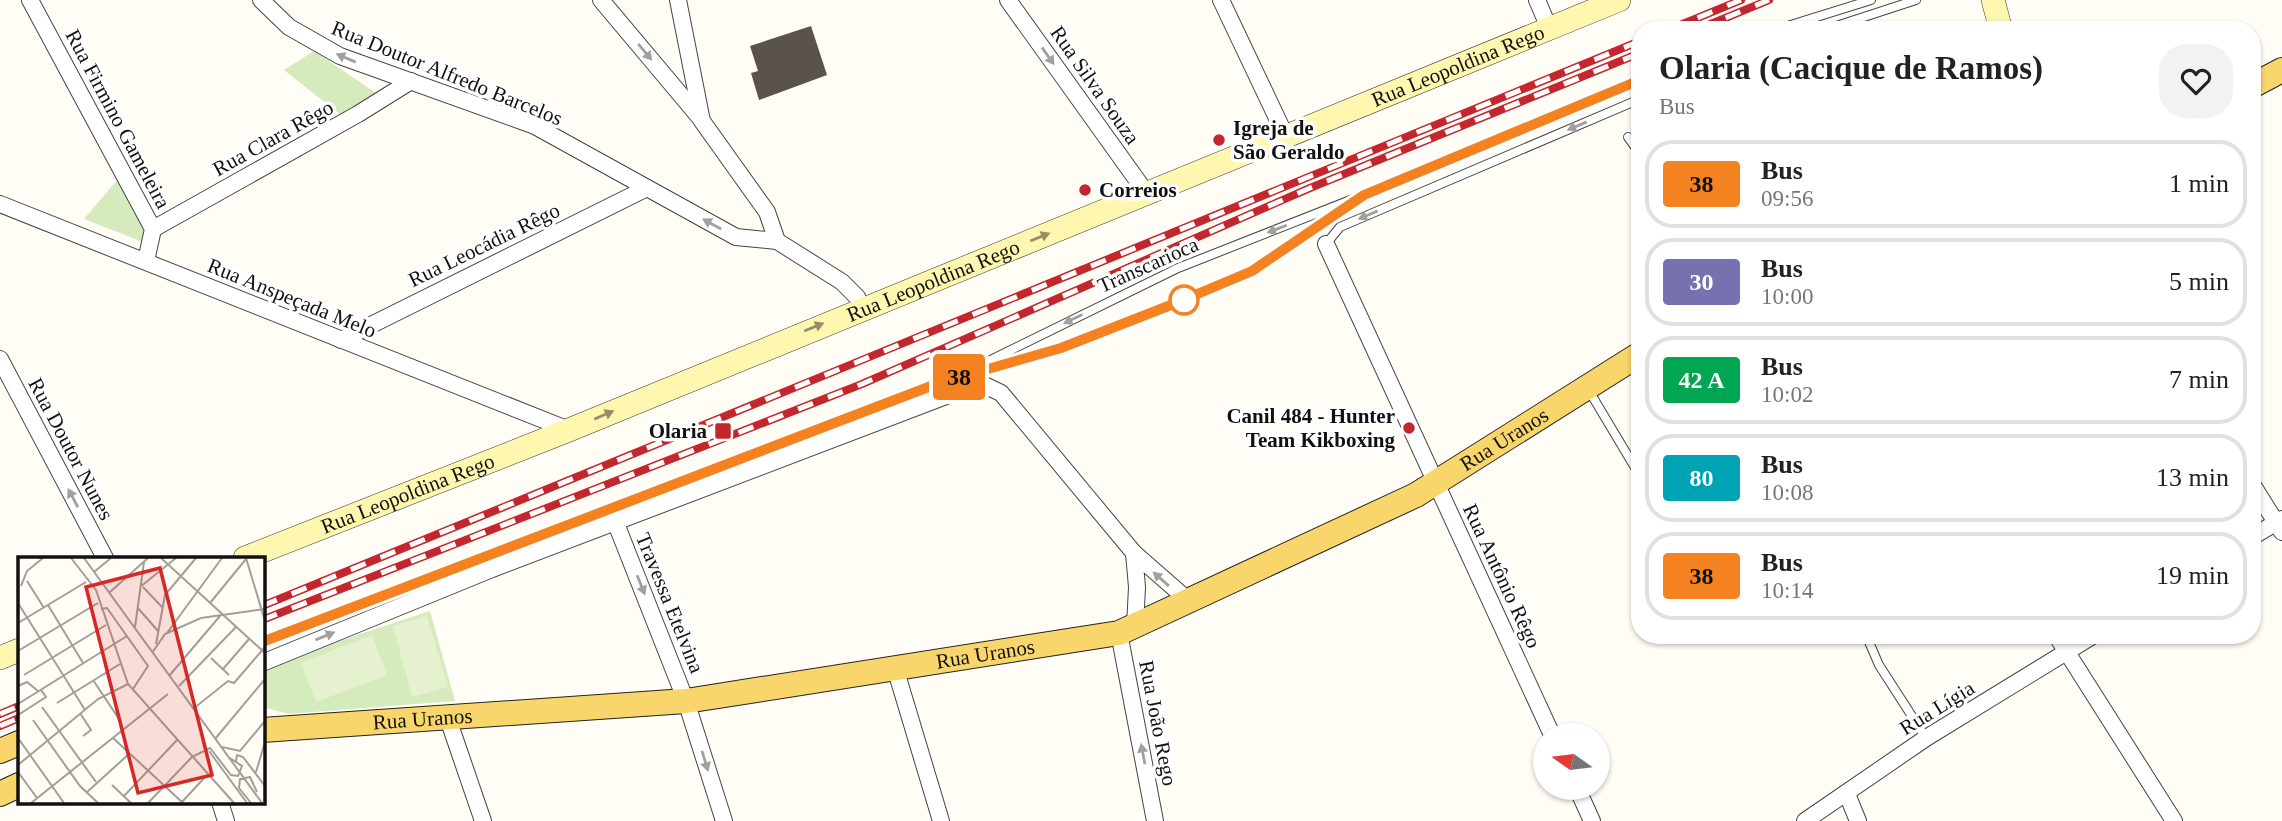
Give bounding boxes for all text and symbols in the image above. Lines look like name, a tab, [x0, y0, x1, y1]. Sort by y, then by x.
street label: Rua Doutor Alfredo Barcelos	[328, 16, 566, 130]
street label: Rua Leopoldina Rego	[1368, 20, 1548, 112]
street label: Rua Silva Souza	[1045, 21, 1145, 149]
street label: Rua Firmino Gameleira	[61, 25, 176, 213]
one-way arrow	[637, 43, 652, 61]
button: heart	[2159, 44, 2233, 118]
one-way arrow	[1041, 47, 1055, 65]
text: Olaria (Cacique de Ramos)	[1659, 50, 2043, 86]
one-way arrow	[336, 53, 357, 64]
text: Bus	[1659, 94, 1695, 119]
street label: Rua Clara Rêgo	[209, 95, 337, 181]
place label: Igreja de São Geraldo	[1233, 116, 1344, 164]
one-way arrow	[1567, 120, 1587, 132]
marker: Igreja de São Geraldo	[1211, 132, 1227, 148]
text: Bus	[1761, 156, 1803, 185]
text: 1 min	[2169, 169, 2229, 198]
text: 38	[1690, 171, 1714, 197]
place label: Correios	[1099, 178, 1177, 202]
marker: Correios	[1077, 182, 1093, 198]
text: 09:56	[1761, 186, 1813, 211]
street label: Rua Leocádia Rêgo	[404, 198, 564, 292]
one-way arrow	[1357, 210, 1378, 221]
one-way arrow	[702, 218, 722, 230]
one-way arrow	[1267, 224, 1288, 235]
one-way arrow	[1030, 231, 1050, 243]
street label: Transcarioca	[1094, 232, 1203, 298]
street label: Rua Leopoldina Rego	[843, 235, 1023, 327]
street label: Rua Anspeçada Melo	[204, 253, 380, 343]
text: Bus	[1761, 254, 1803, 283]
text: 5 min	[2169, 267, 2229, 296]
text: 30	[1690, 269, 1714, 295]
text: 10:00	[1761, 284, 1813, 309]
unlabelled marker	[1169, 285, 1199, 315]
one-way arrow	[1063, 313, 1083, 324]
one-way arrow	[804, 322, 825, 333]
text: Bus	[1761, 352, 1803, 381]
line badge: 38	[928, 354, 990, 400]
text: 38	[947, 364, 971, 390]
text: 7 min	[2169, 365, 2229, 394]
text: 42 A	[1678, 367, 1725, 393]
street label: Rua Doutor Nunes	[23, 374, 119, 524]
text: 10:02	[1761, 382, 1813, 407]
street label: Rua Uranos	[1456, 403, 1553, 476]
place label: Canil 484 - Hunter Team Kikboxing	[1226, 404, 1395, 452]
one-way arrow	[594, 409, 615, 420]
place label: Olaria	[649, 419, 707, 443]
marker: Canil 484 - Hunter Team Kikboxing	[1401, 420, 1417, 436]
marker: Olaria	[713, 421, 733, 441]
street label: Rua Leopoldina Rego	[318, 449, 498, 539]
text: Bus	[1761, 450, 1803, 479]
text: 13 min	[2156, 463, 2229, 492]
text: 80	[1690, 465, 1714, 491]
text: 10:08	[1761, 480, 1813, 505]
one-way arrow	[67, 488, 79, 508]
street label: Rua Antônio Rêgo	[1458, 500, 1546, 652]
street label: Travessa Etelvina	[631, 529, 709, 677]
text: Bus	[1761, 548, 1803, 577]
inset map	[18, 557, 264, 804]
text: 19 min	[2156, 561, 2229, 590]
text: 38	[1690, 563, 1714, 589]
one-way arrow	[1152, 572, 1169, 587]
one-way arrow	[635, 574, 646, 595]
text: 10:14	[1761, 578, 1813, 603]
one-way arrow	[315, 631, 336, 642]
street label: Rua Uranos	[934, 634, 1036, 674]
street label: Rua João Rego	[1134, 658, 1182, 788]
street label: Rua Lígia	[1895, 675, 1979, 740]
street label: Rua Uranos	[372, 704, 473, 734]
north arrow	[1533, 723, 1610, 800]
map controls	[1533, 723, 1610, 800]
one-way arrow	[1137, 743, 1148, 765]
one-way arrow	[700, 750, 711, 771]

